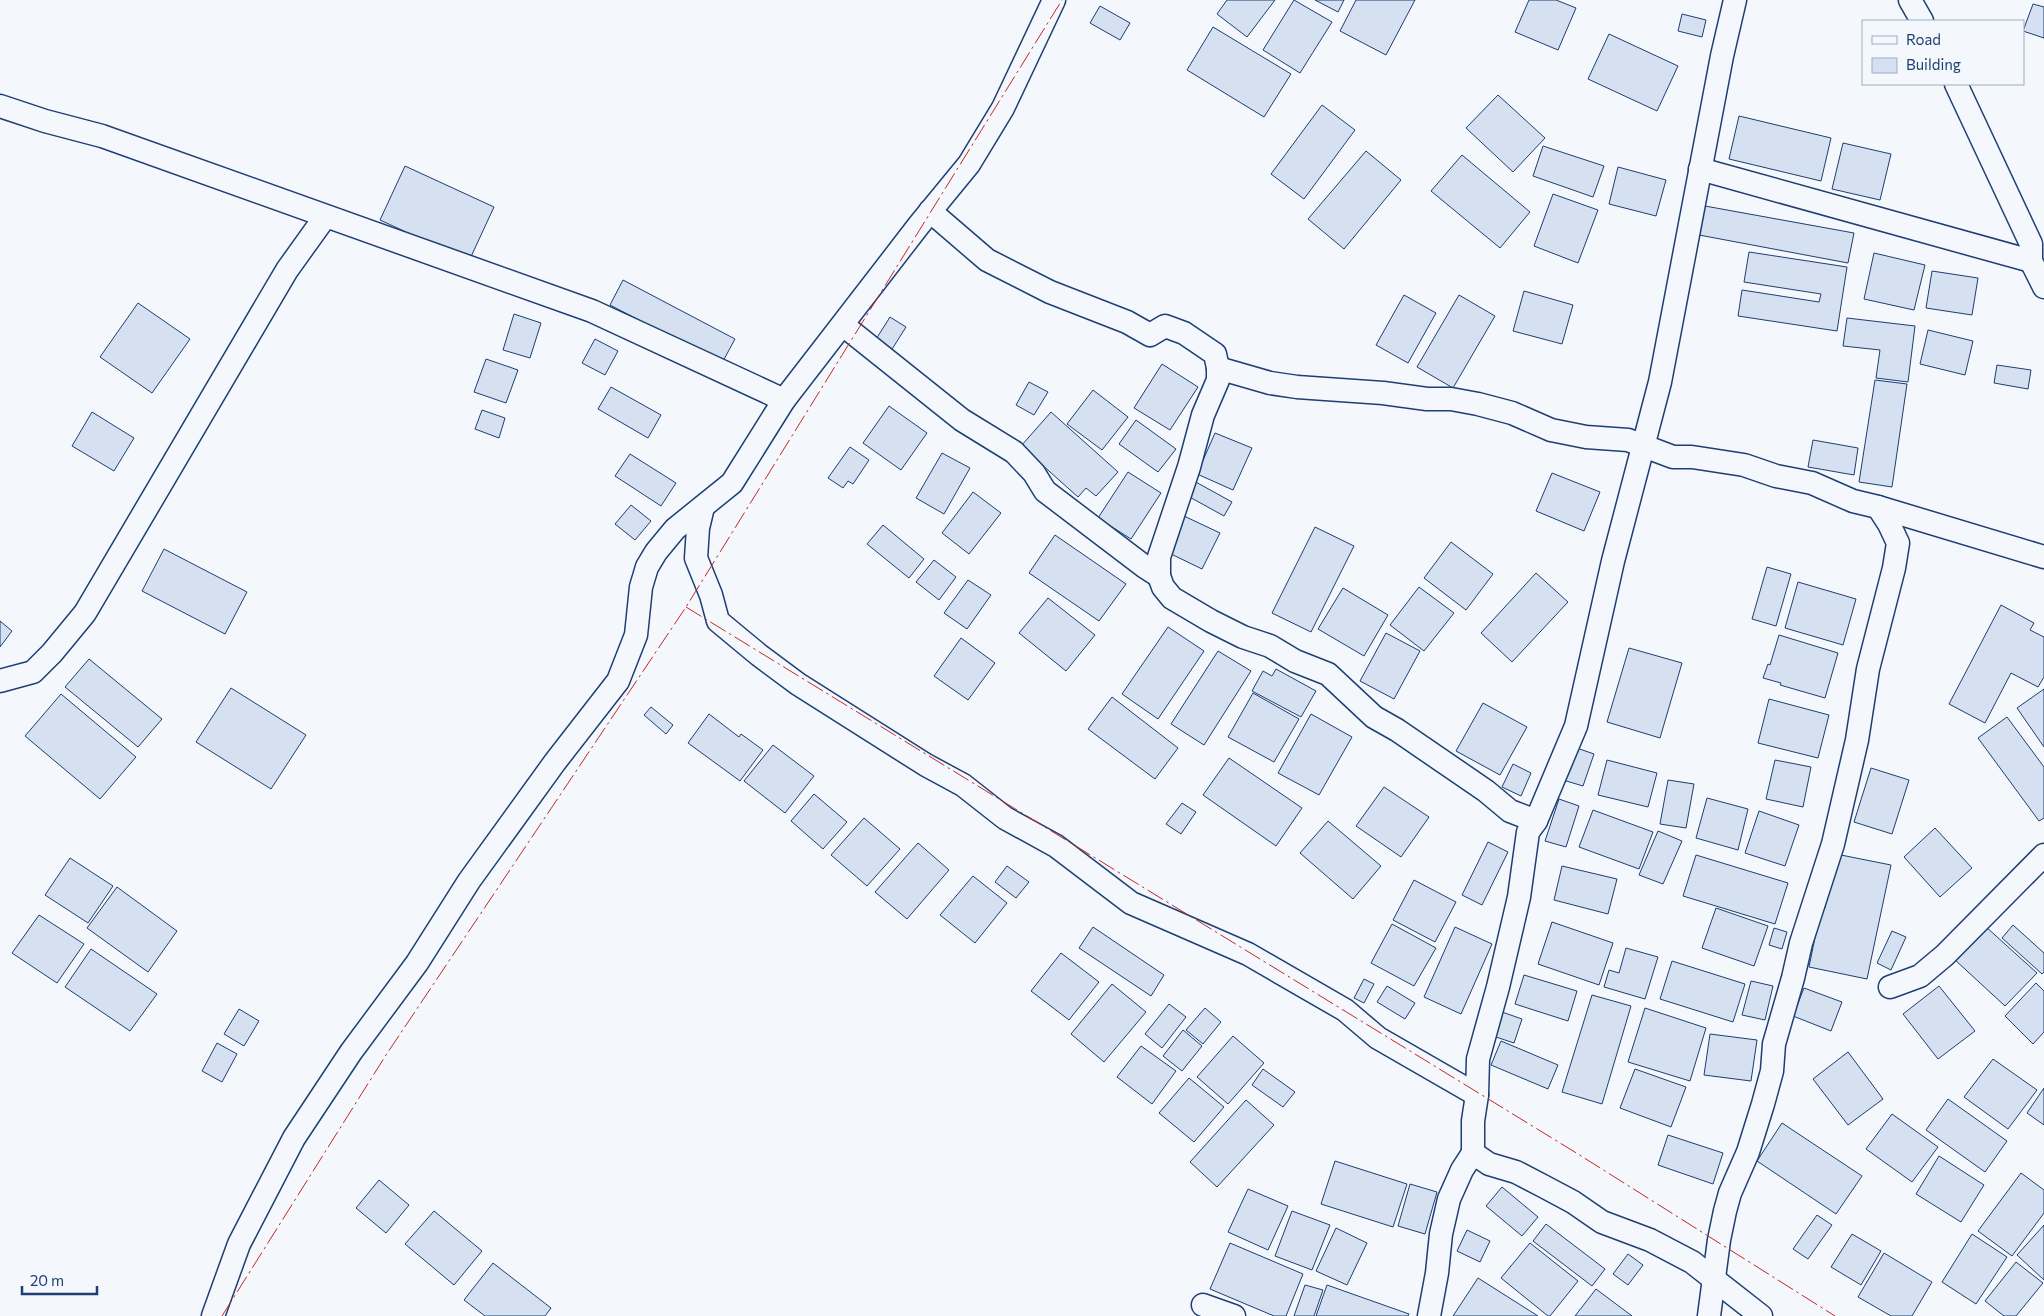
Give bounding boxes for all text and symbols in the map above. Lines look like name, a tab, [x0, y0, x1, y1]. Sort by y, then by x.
legend	[1862, 20, 2024, 85]
text: Road	[1906, 30, 1941, 48]
text: Building	[1906, 55, 1961, 73]
scale bar	[22, 1264, 98, 1296]
text: 20 m	[30, 1271, 64, 1289]

